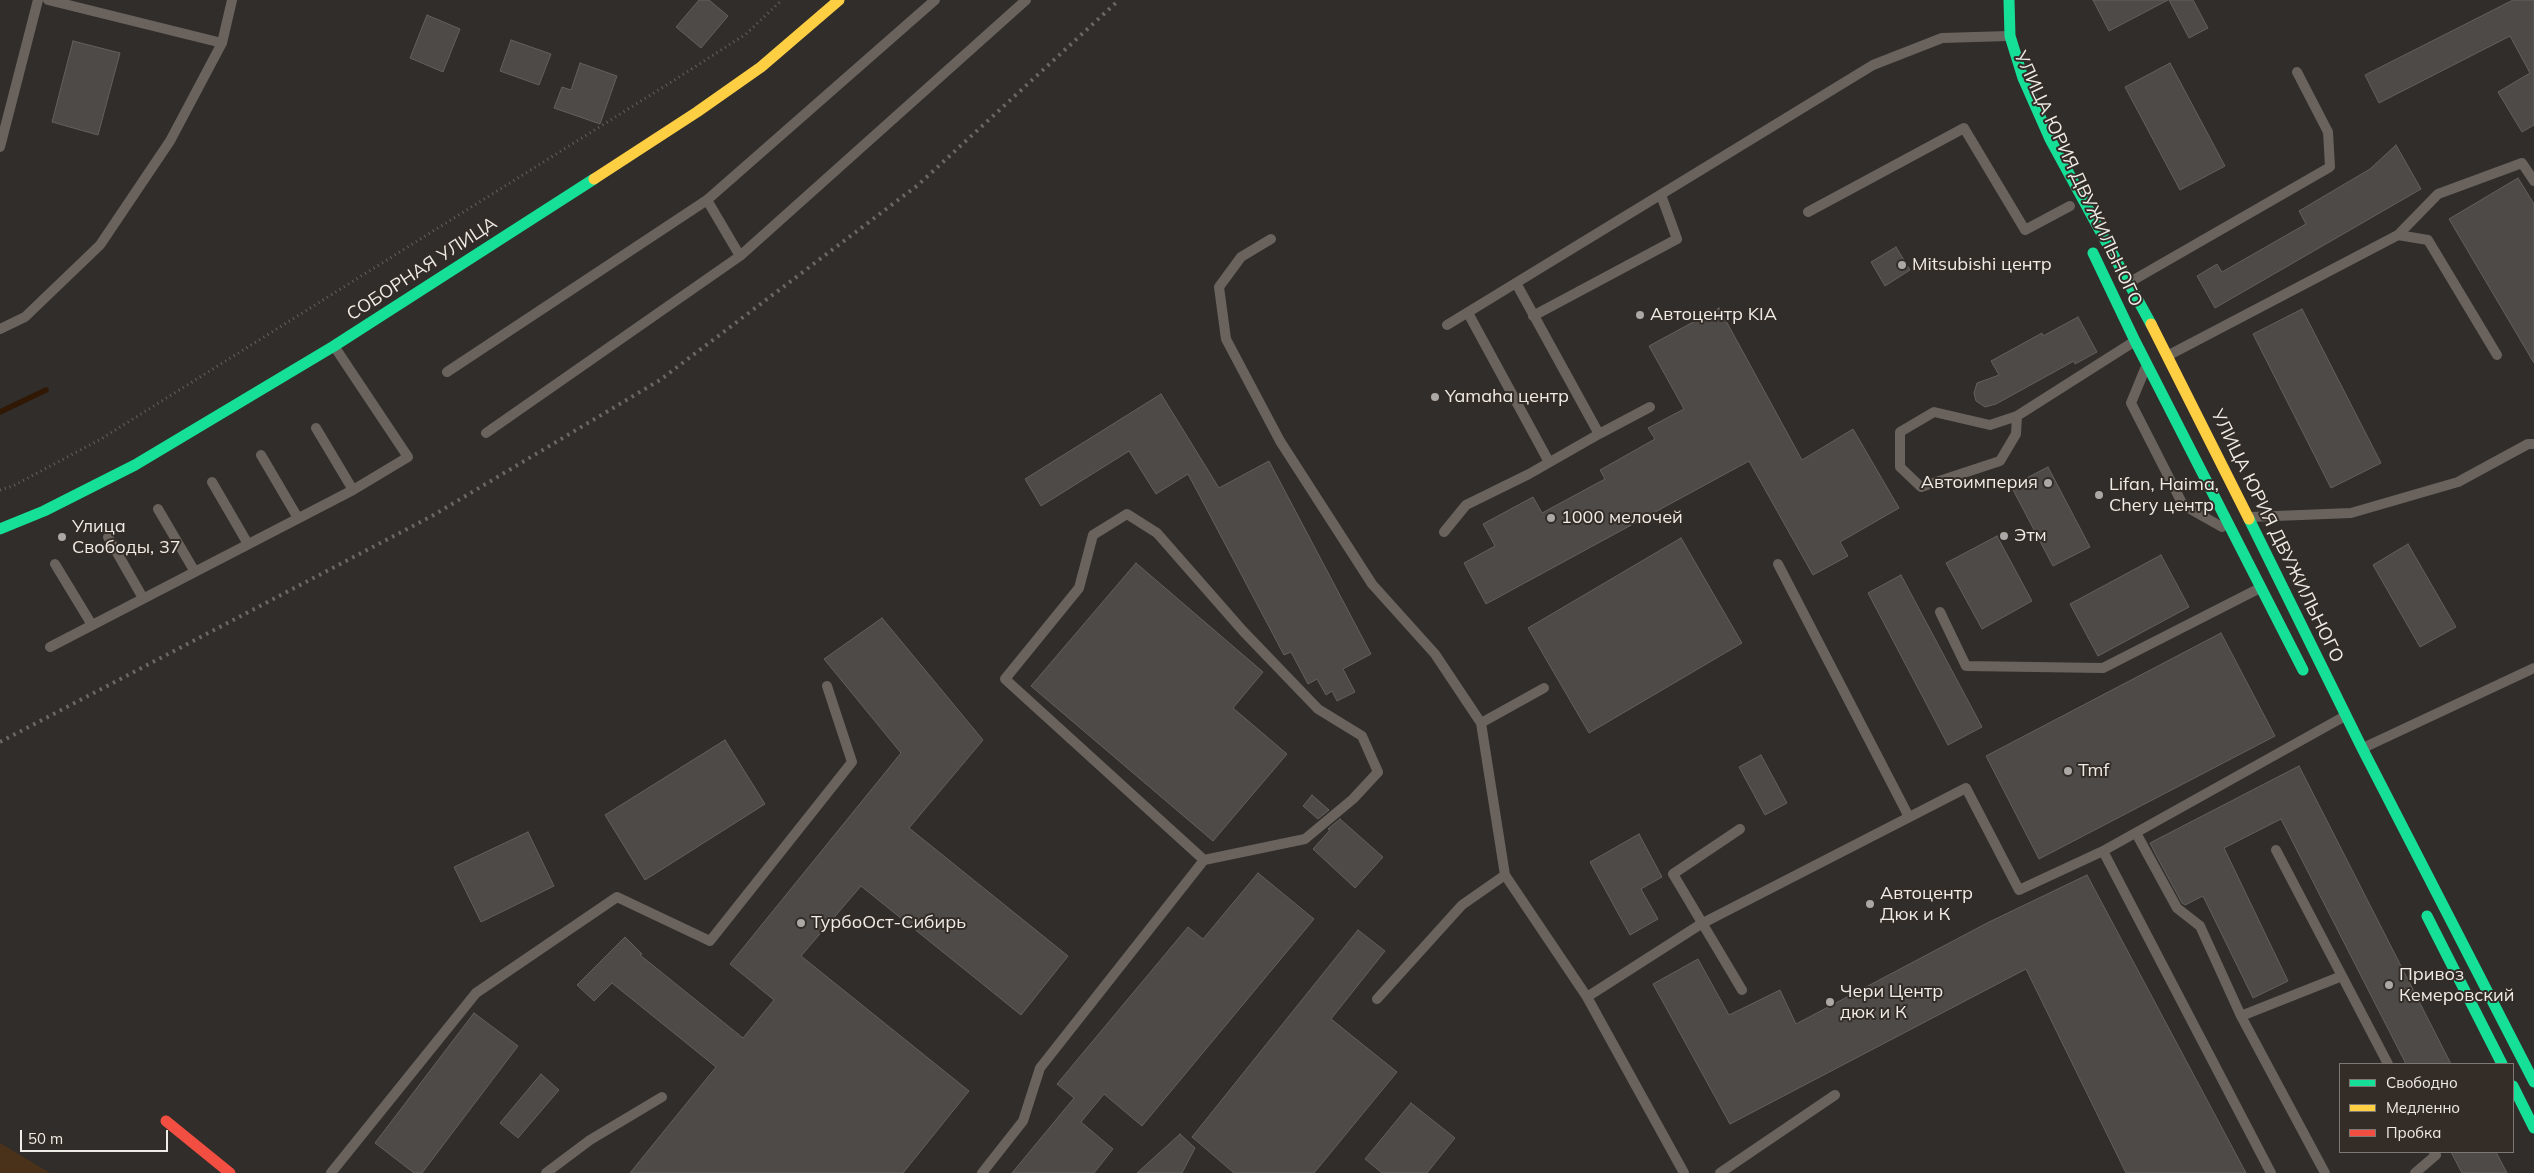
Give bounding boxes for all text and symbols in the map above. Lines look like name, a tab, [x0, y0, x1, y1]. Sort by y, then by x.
street label: УЛИЦА ЮРИЯ ДВУЖИЛЬНОГО	[2009, 48, 2147, 310]
street label: СОБОРНАЯ УЛИЦА	[343, 212, 501, 326]
place label: Mitsubishi центр	[1912, 254, 2052, 276]
marker: Mitsubishi центр	[1896, 259, 1908, 271]
place label: Автоцентр KIA	[1650, 304, 1777, 326]
marker: Автоцентр KIA	[1634, 309, 1646, 321]
place label: Yamaha центр	[1445, 386, 1569, 408]
marker: Yamaha центр	[1429, 391, 1441, 403]
street label: УЛИЦА ЮРИЯ ДВУЖИЛЬНОГО	[2206, 406, 2348, 666]
place label: Автоимперия	[1921, 472, 2038, 494]
place label: Lifan, Haima, Chery центр	[2109, 474, 2219, 516]
marker: Автоимперия	[2042, 477, 2054, 489]
marker: Lifan, Haima, Chery центр	[2093, 489, 2105, 501]
place label: 1000 мелочей	[1561, 507, 1683, 529]
marker: 1000 мелочей	[1545, 512, 1557, 524]
place label: Улица Свободы, 37	[72, 516, 180, 558]
place label: Этм	[2014, 525, 2047, 547]
marker: Этм	[1998, 530, 2010, 542]
marker: Улица Свободы, 37	[56, 531, 68, 543]
place label: Tmf	[2078, 760, 2109, 782]
marker: Tmf	[2062, 765, 2074, 777]
place label: Автоцентр Дюк и К	[1880, 883, 1973, 926]
marker: Автоцентр Дюк и К	[1864, 898, 1876, 910]
place label: ТурбоОст-Сибирь	[811, 912, 966, 934]
marker: ТурбоОст-Сибирь	[795, 917, 807, 929]
place label: Привоз Кемеровский	[2399, 964, 2514, 1006]
marker: Привоз Кемеровский	[2383, 979, 2395, 991]
place label: Чери Центр дюк и К	[1840, 981, 1943, 1024]
marker: Чери Центр дюк и К	[1824, 996, 1836, 1008]
legend	[2339, 1063, 2514, 1153]
text: Свободно	[2386, 1073, 2458, 1092]
text: Медленно	[2386, 1098, 2460, 1117]
scale bar	[22, 1120, 170, 1152]
text: Пробка	[2386, 1123, 2441, 1142]
text: 50 m	[28, 1129, 63, 1148]

